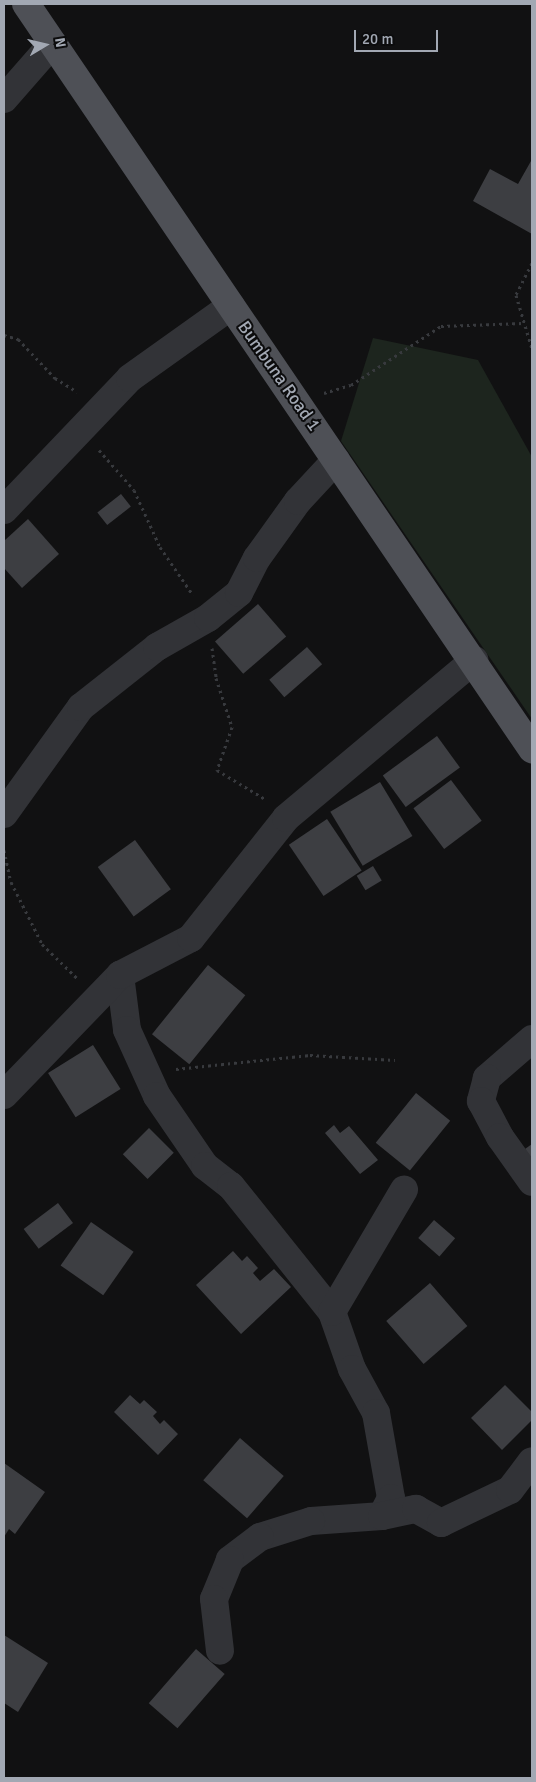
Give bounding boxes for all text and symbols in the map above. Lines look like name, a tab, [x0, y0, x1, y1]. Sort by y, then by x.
north arrow	[20, 20, 70, 70]
scale bar	[356, 20, 440, 52]
text: 20 m	[362, 30, 393, 48]
text: N	[51, 36, 69, 49]
street label: Bumbuna Road 1	[233, 317, 325, 435]

